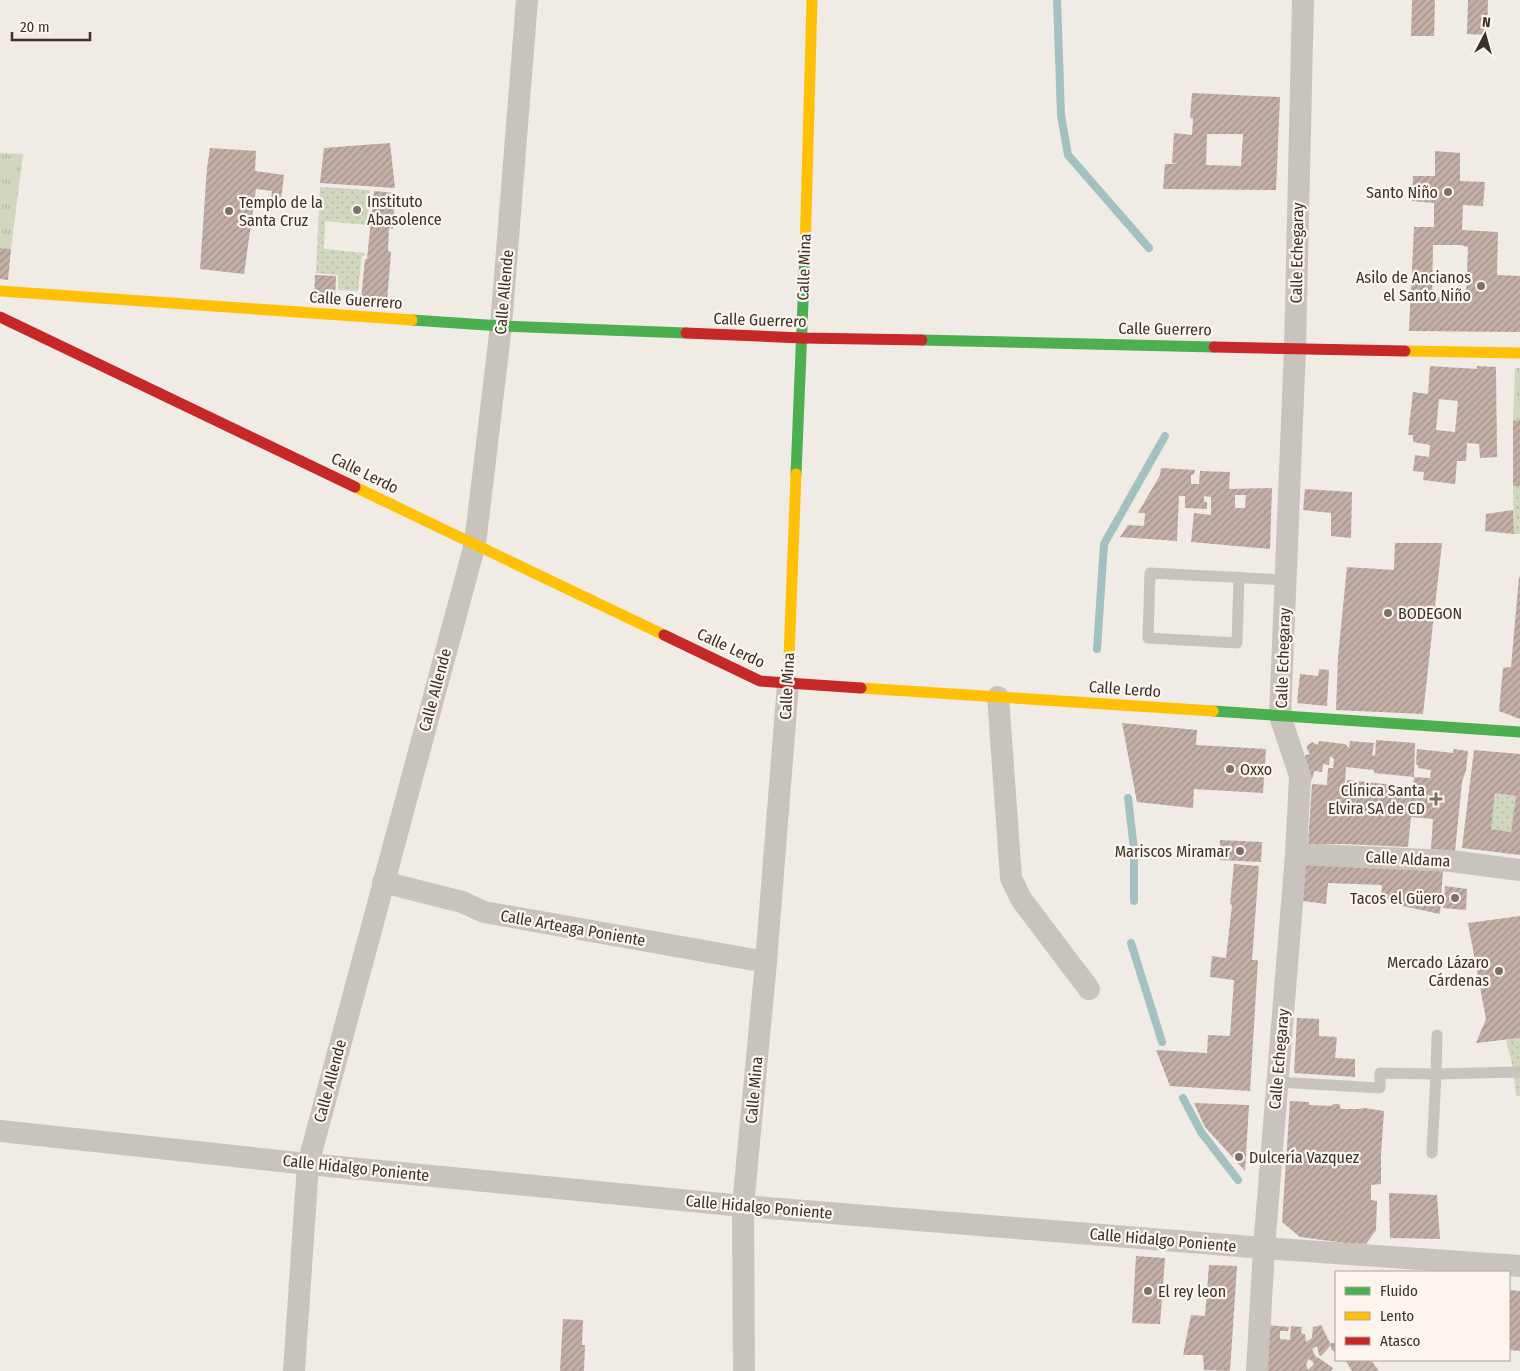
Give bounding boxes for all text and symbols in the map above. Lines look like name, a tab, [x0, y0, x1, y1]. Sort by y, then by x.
scale bar	[12, 10, 90, 42]
north arrow	[1460, 10, 1510, 60]
text: N	[1481, 14, 1491, 31]
text: 20 m	[20, 18, 50, 36]
place label: Santo Niño	[1366, 183, 1438, 202]
marker: Santo Niño	[1442, 186, 1454, 198]
place label: Instituto Abasolence	[367, 192, 442, 229]
place label: Templo de la Santa Cruz	[239, 193, 323, 230]
street label: Calle Echegaray	[1287, 202, 1307, 304]
marker: Instituto Abasolence	[351, 204, 363, 216]
marker: Templo de la Santa Cruz	[223, 205, 235, 217]
street label: Calle Mina	[793, 233, 815, 301]
street label: Calle Allende	[491, 249, 517, 335]
place label: Asilo de Ancianos el Santo Niño	[1356, 268, 1471, 305]
marker: Asilo de Ancianos el Santo Niño	[1475, 280, 1487, 292]
street label: Calle Guerrero	[309, 287, 403, 313]
street label: Calle Guerrero	[713, 309, 807, 331]
street label: Calle Guerrero	[1118, 319, 1212, 339]
street label: Calle Lerdo	[328, 449, 402, 497]
place label: BODEGON	[1398, 604, 1462, 623]
street label: Calle Echegaray	[1272, 606, 1294, 709]
marker: BODEGON	[1382, 607, 1394, 619]
street label: Calle Lerdo	[694, 624, 768, 672]
street label: Calle Allende	[415, 646, 455, 734]
street label: Calle Mina	[776, 652, 798, 720]
street label: Calle Lerdo	[1088, 677, 1162, 701]
place label: Oxxo	[1240, 760, 1272, 779]
marker: Oxxo	[1224, 763, 1236, 775]
place label: Clínica Santa Elvira SA de CD	[1328, 781, 1425, 818]
marker: Clínica Santa Elvira SA de CD	[1429, 792, 1443, 806]
place label: Mariscos Miramar	[1115, 842, 1230, 861]
marker: Mariscos Miramar	[1234, 845, 1246, 857]
street label: Calle Aldama	[1365, 847, 1451, 871]
place label: Tacos el Güero	[1350, 889, 1445, 908]
marker: Tacos el Güero	[1449, 892, 1461, 904]
street label: Calle Arteaga Poniente	[499, 906, 647, 950]
place label: Mercado Lázaro Cárdenas	[1387, 953, 1489, 990]
marker: Mercado Lázaro Cárdenas	[1493, 965, 1505, 977]
street label: Calle Echegaray	[1265, 1007, 1293, 1110]
street label: Calle Allende	[310, 1037, 350, 1125]
street label: Calle Mina	[742, 1055, 766, 1124]
place label: Dulcería Vazquez	[1249, 1148, 1359, 1167]
street label: Calle Hidalgo Poniente	[282, 1151, 430, 1185]
marker: Dulcería Vazquez	[1233, 1151, 1245, 1163]
street label: Calle Hidalgo Poniente	[685, 1191, 833, 1223]
street label: Calle Hidalgo Poniente	[1089, 1224, 1237, 1256]
legend	[1335, 1271, 1510, 1361]
place label: El rey leon	[1158, 1282, 1226, 1301]
text: Fluido	[1380, 1282, 1418, 1300]
marker: El rey leon	[1142, 1285, 1154, 1297]
text: Lento	[1380, 1307, 1414, 1325]
text: Atasco	[1380, 1332, 1420, 1350]

